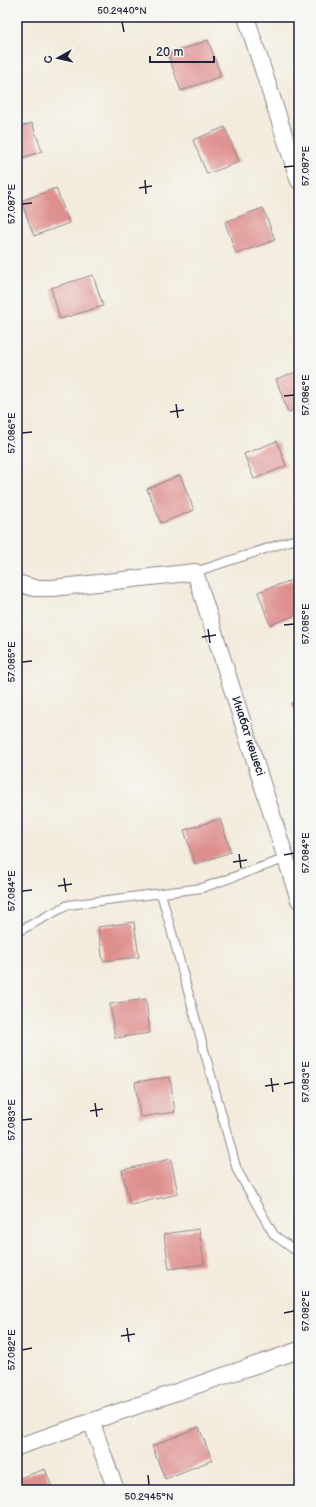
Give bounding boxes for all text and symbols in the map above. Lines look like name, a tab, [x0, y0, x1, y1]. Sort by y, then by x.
text: 50.2940°N	[97, 5, 147, 17]
north arrow	[38, 38, 78, 78]
scale bar	[150, 38, 214, 64]
text: 20 m	[156, 45, 183, 60]
text: С	[42, 54, 56, 64]
text: 57.087°E	[300, 145, 312, 186]
text: 57.087°E	[6, 183, 18, 224]
text: 57.086°E	[300, 374, 312, 416]
text: 57.086°E	[6, 412, 18, 454]
text: 57.085°E	[300, 603, 312, 645]
text: 57.085°E	[6, 641, 18, 683]
street label: Инабат көшесі	[228, 694, 268, 778]
text: 57.084°E	[300, 832, 312, 874]
text: 57.084°E	[6, 870, 18, 912]
text: 57.083°E	[300, 1061, 312, 1103]
text: 57.083°E	[6, 1099, 18, 1141]
text: 57.082°E	[300, 1290, 312, 1332]
text: 57.082°E	[6, 1329, 18, 1371]
text: 50.2945°N	[124, 1491, 174, 1503]

